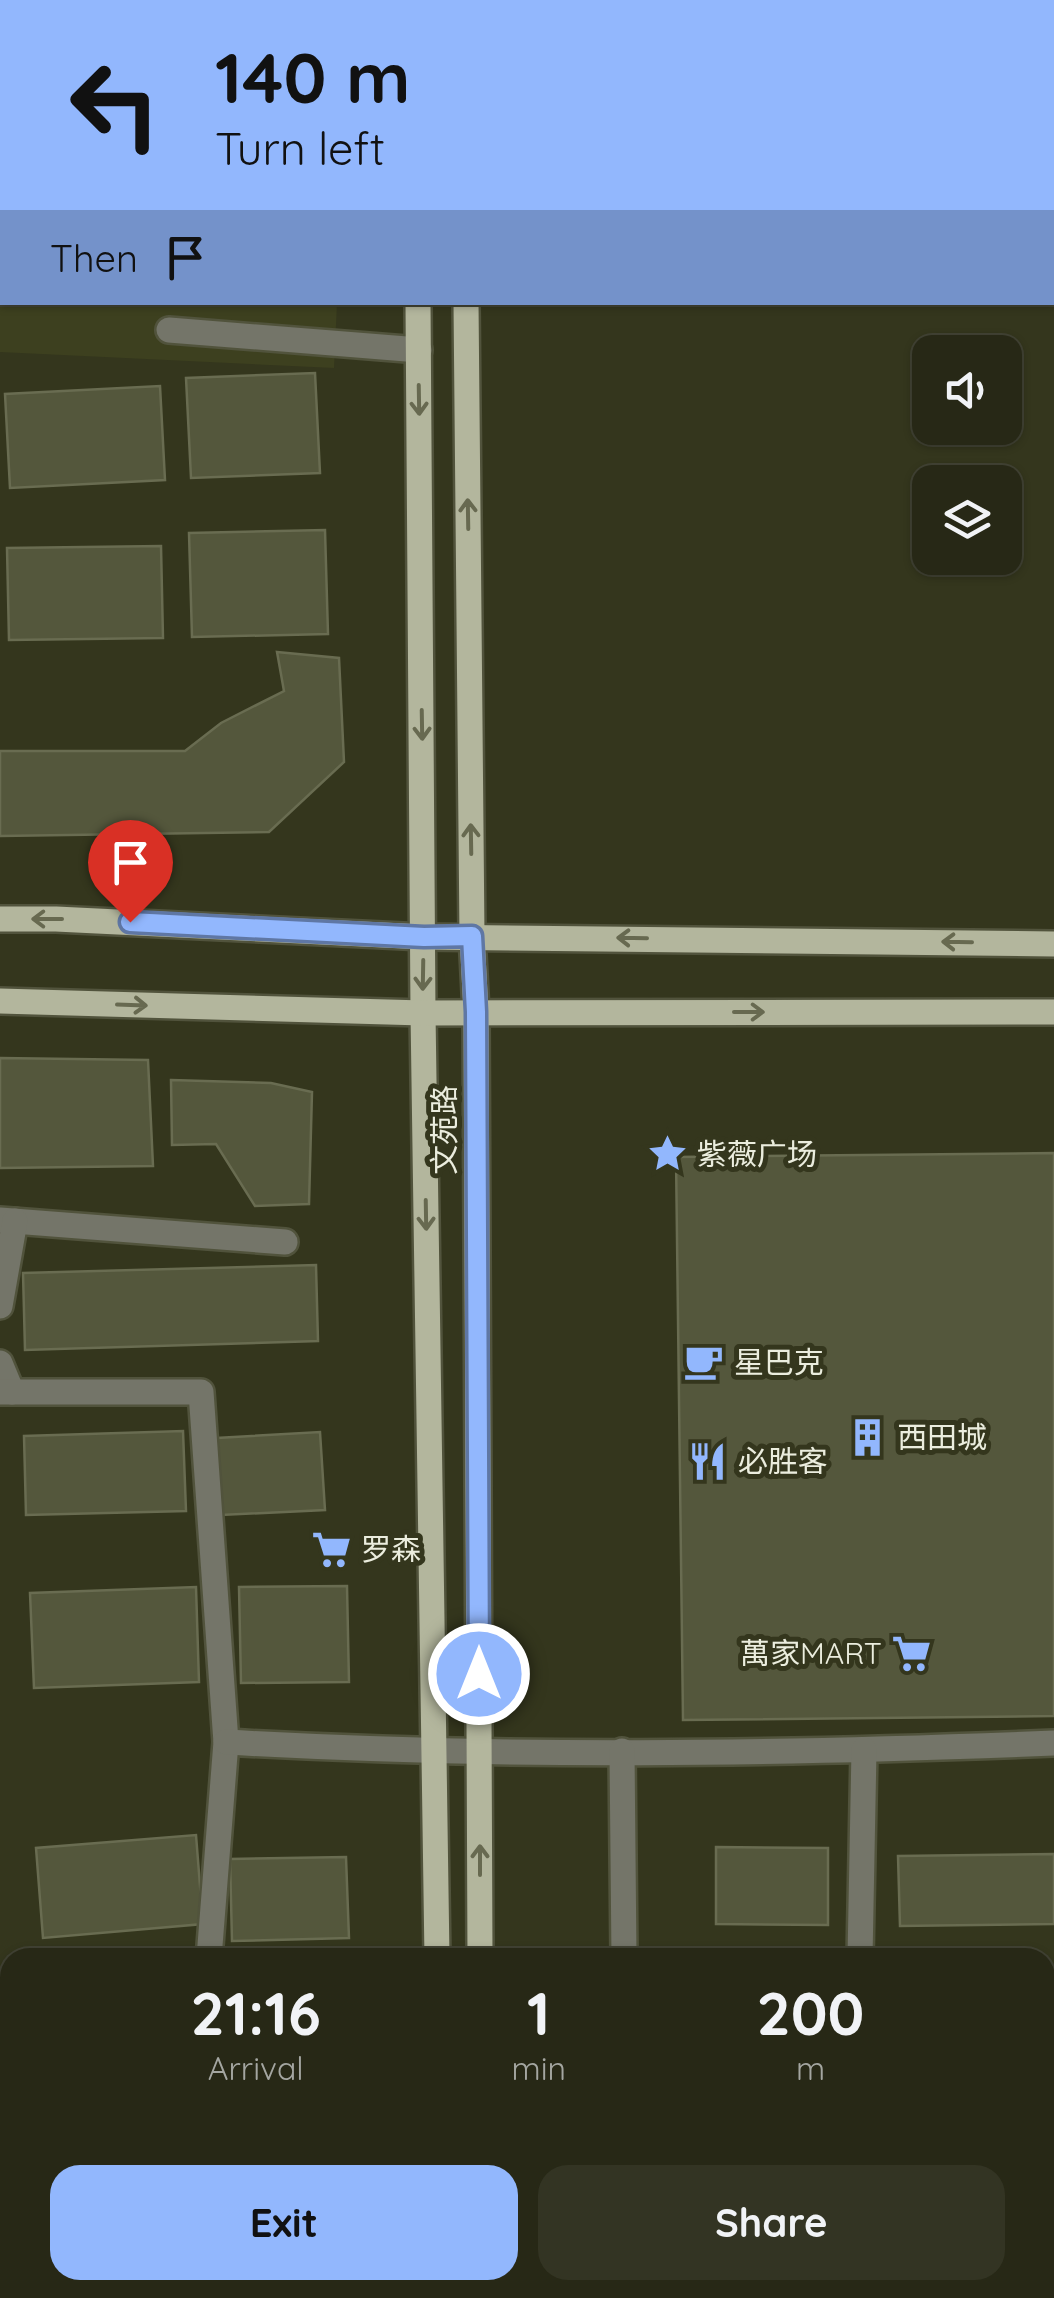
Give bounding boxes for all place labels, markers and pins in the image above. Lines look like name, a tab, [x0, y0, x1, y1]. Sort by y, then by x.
pin	[88, 820, 173, 923]
place icon: 紫薇广场	[646, 1133, 688, 1175]
place label: 紫薇广场	[697, 1135, 817, 1173]
cafe icon: 星巴克	[683, 1341, 725, 1383]
place label: 星巴克	[734, 1343, 824, 1381]
building icon: 西田城	[846, 1416, 888, 1458]
place label: 西田城	[897, 1418, 987, 1456]
restaurant icon: 必胜客	[687, 1440, 729, 1482]
place label: 必胜客	[738, 1442, 828, 1480]
supermarket icon: 罗森	[310, 1528, 352, 1570]
place label: 罗森	[361, 1530, 421, 1568]
supermarket icon: 萬家MART	[891, 1632, 933, 1674]
place label: 萬家MART	[740, 1634, 882, 1672]

